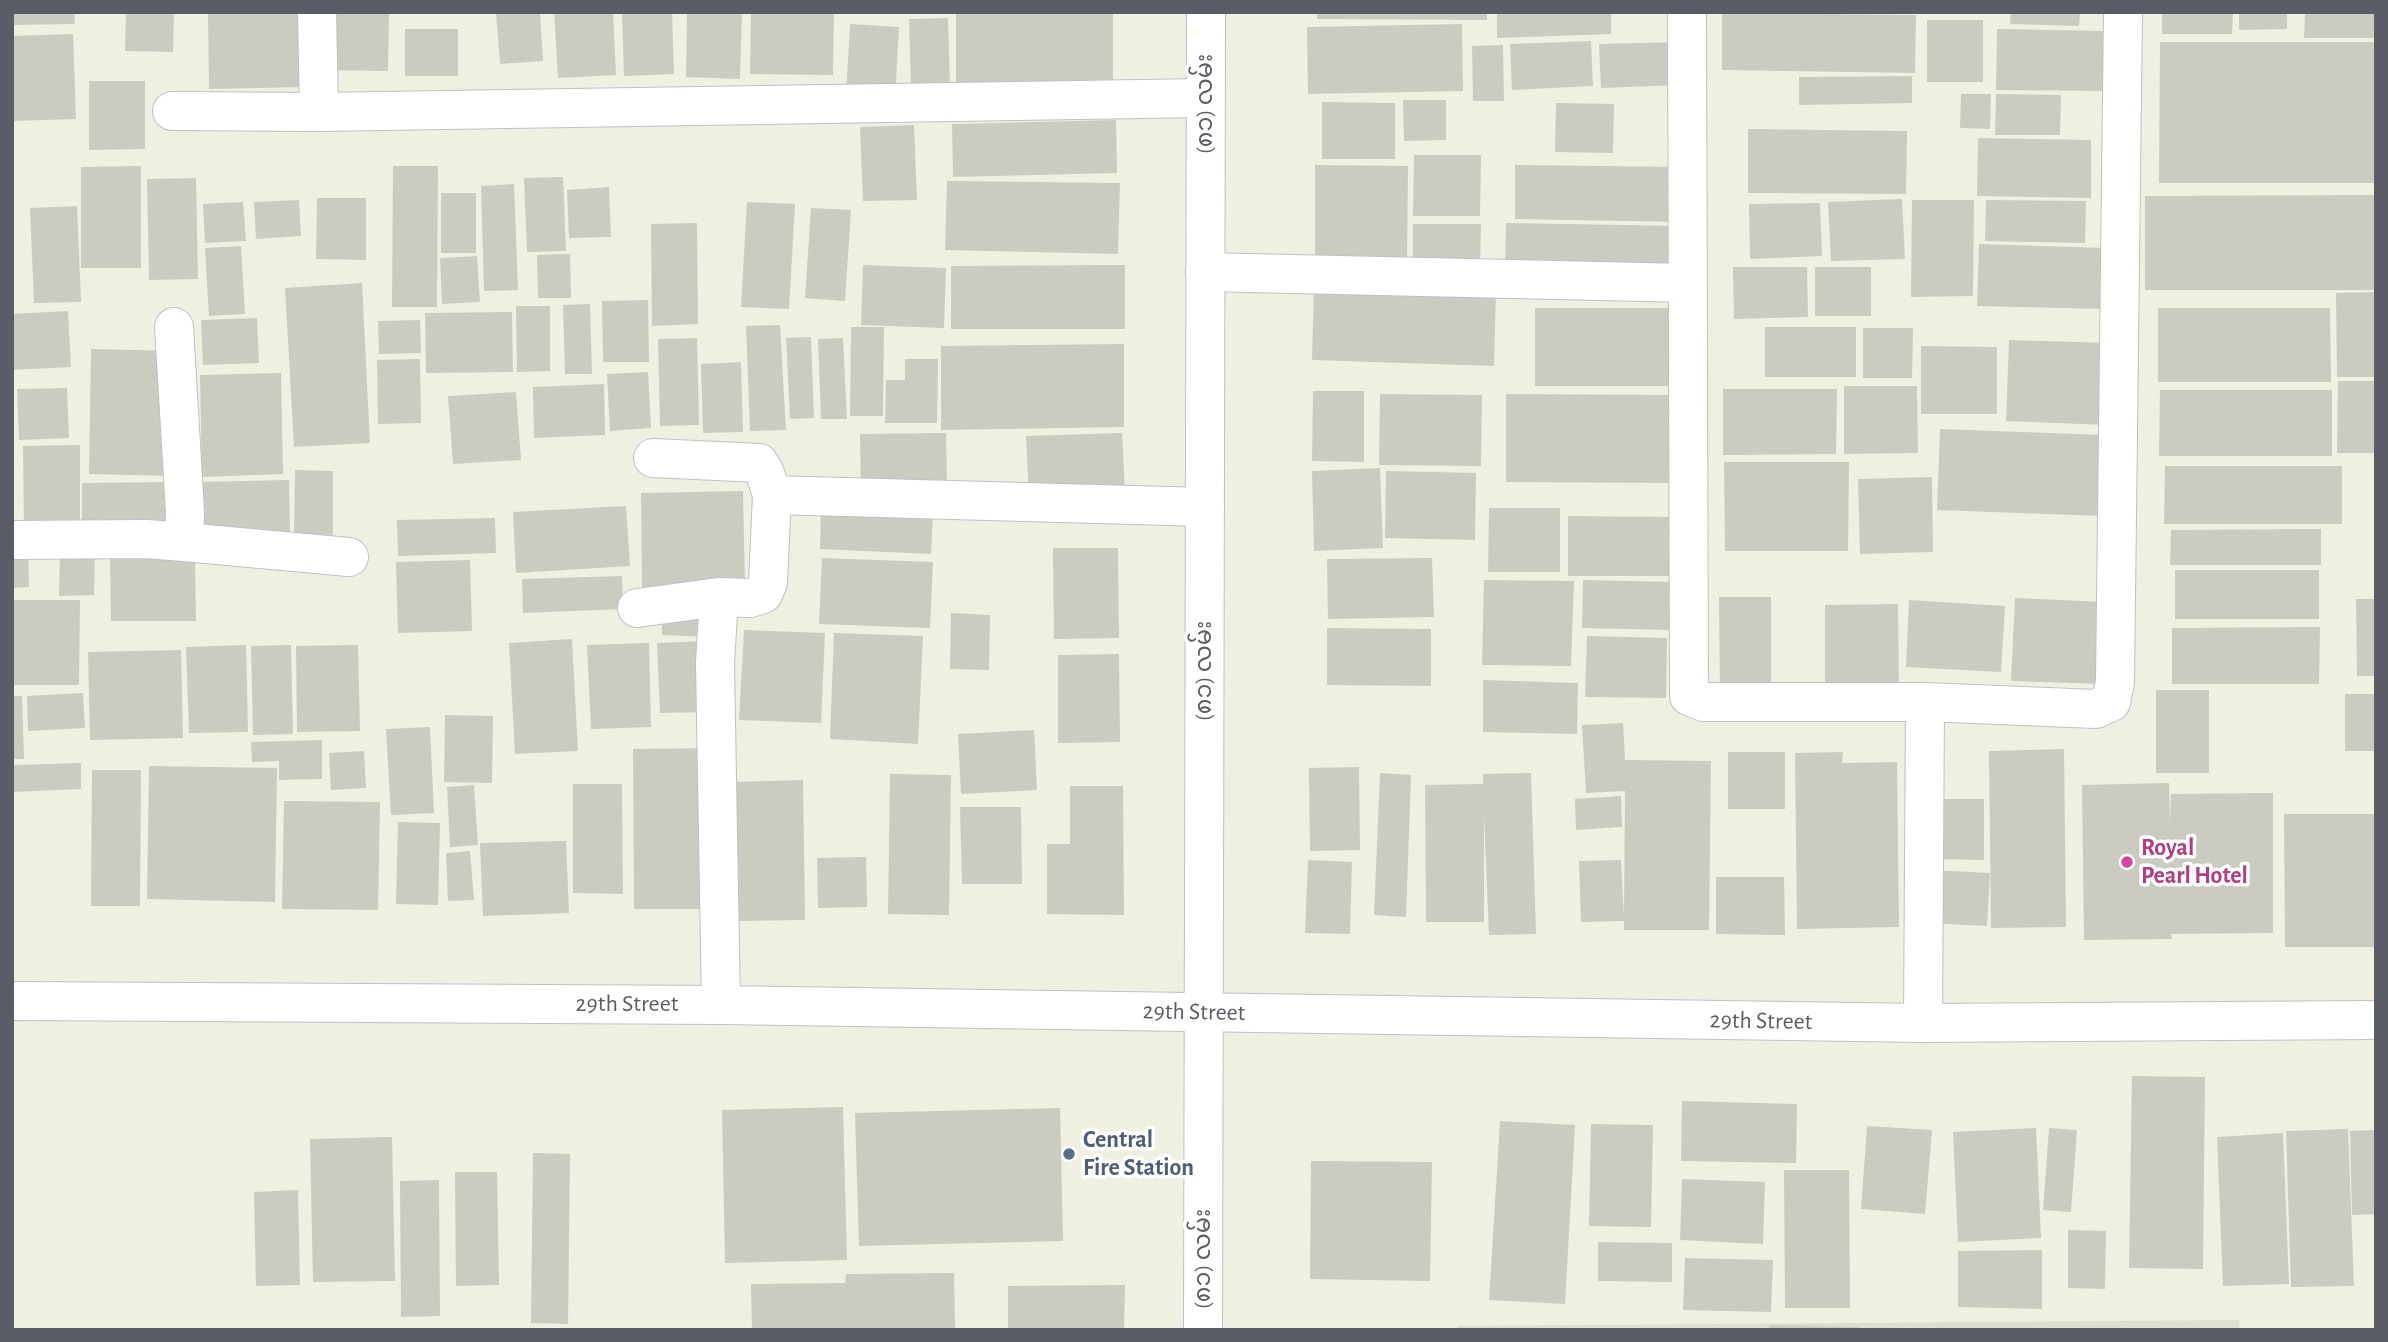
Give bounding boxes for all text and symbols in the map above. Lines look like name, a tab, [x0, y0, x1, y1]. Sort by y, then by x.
street label: (၈၁) လမ်း	[1191, 54, 1219, 154]
street label: (၈၁) လမ်း	[1190, 621, 1218, 721]
place label: Royal Pearl Hotel	[2141, 834, 2248, 890]
marker: Royal Pearl Hotel	[2119, 854, 2135, 870]
street label: 29th Street	[576, 990, 678, 1018]
street label: 29th Street	[1142, 997, 1246, 1027]
street label: 29th Street	[1709, 1006, 1813, 1036]
place label: Central Fire Station	[1083, 1126, 1194, 1182]
marker: Central Fire Station	[1061, 1146, 1077, 1162]
street label: (၈၁) လမ်း	[1189, 1209, 1217, 1309]

